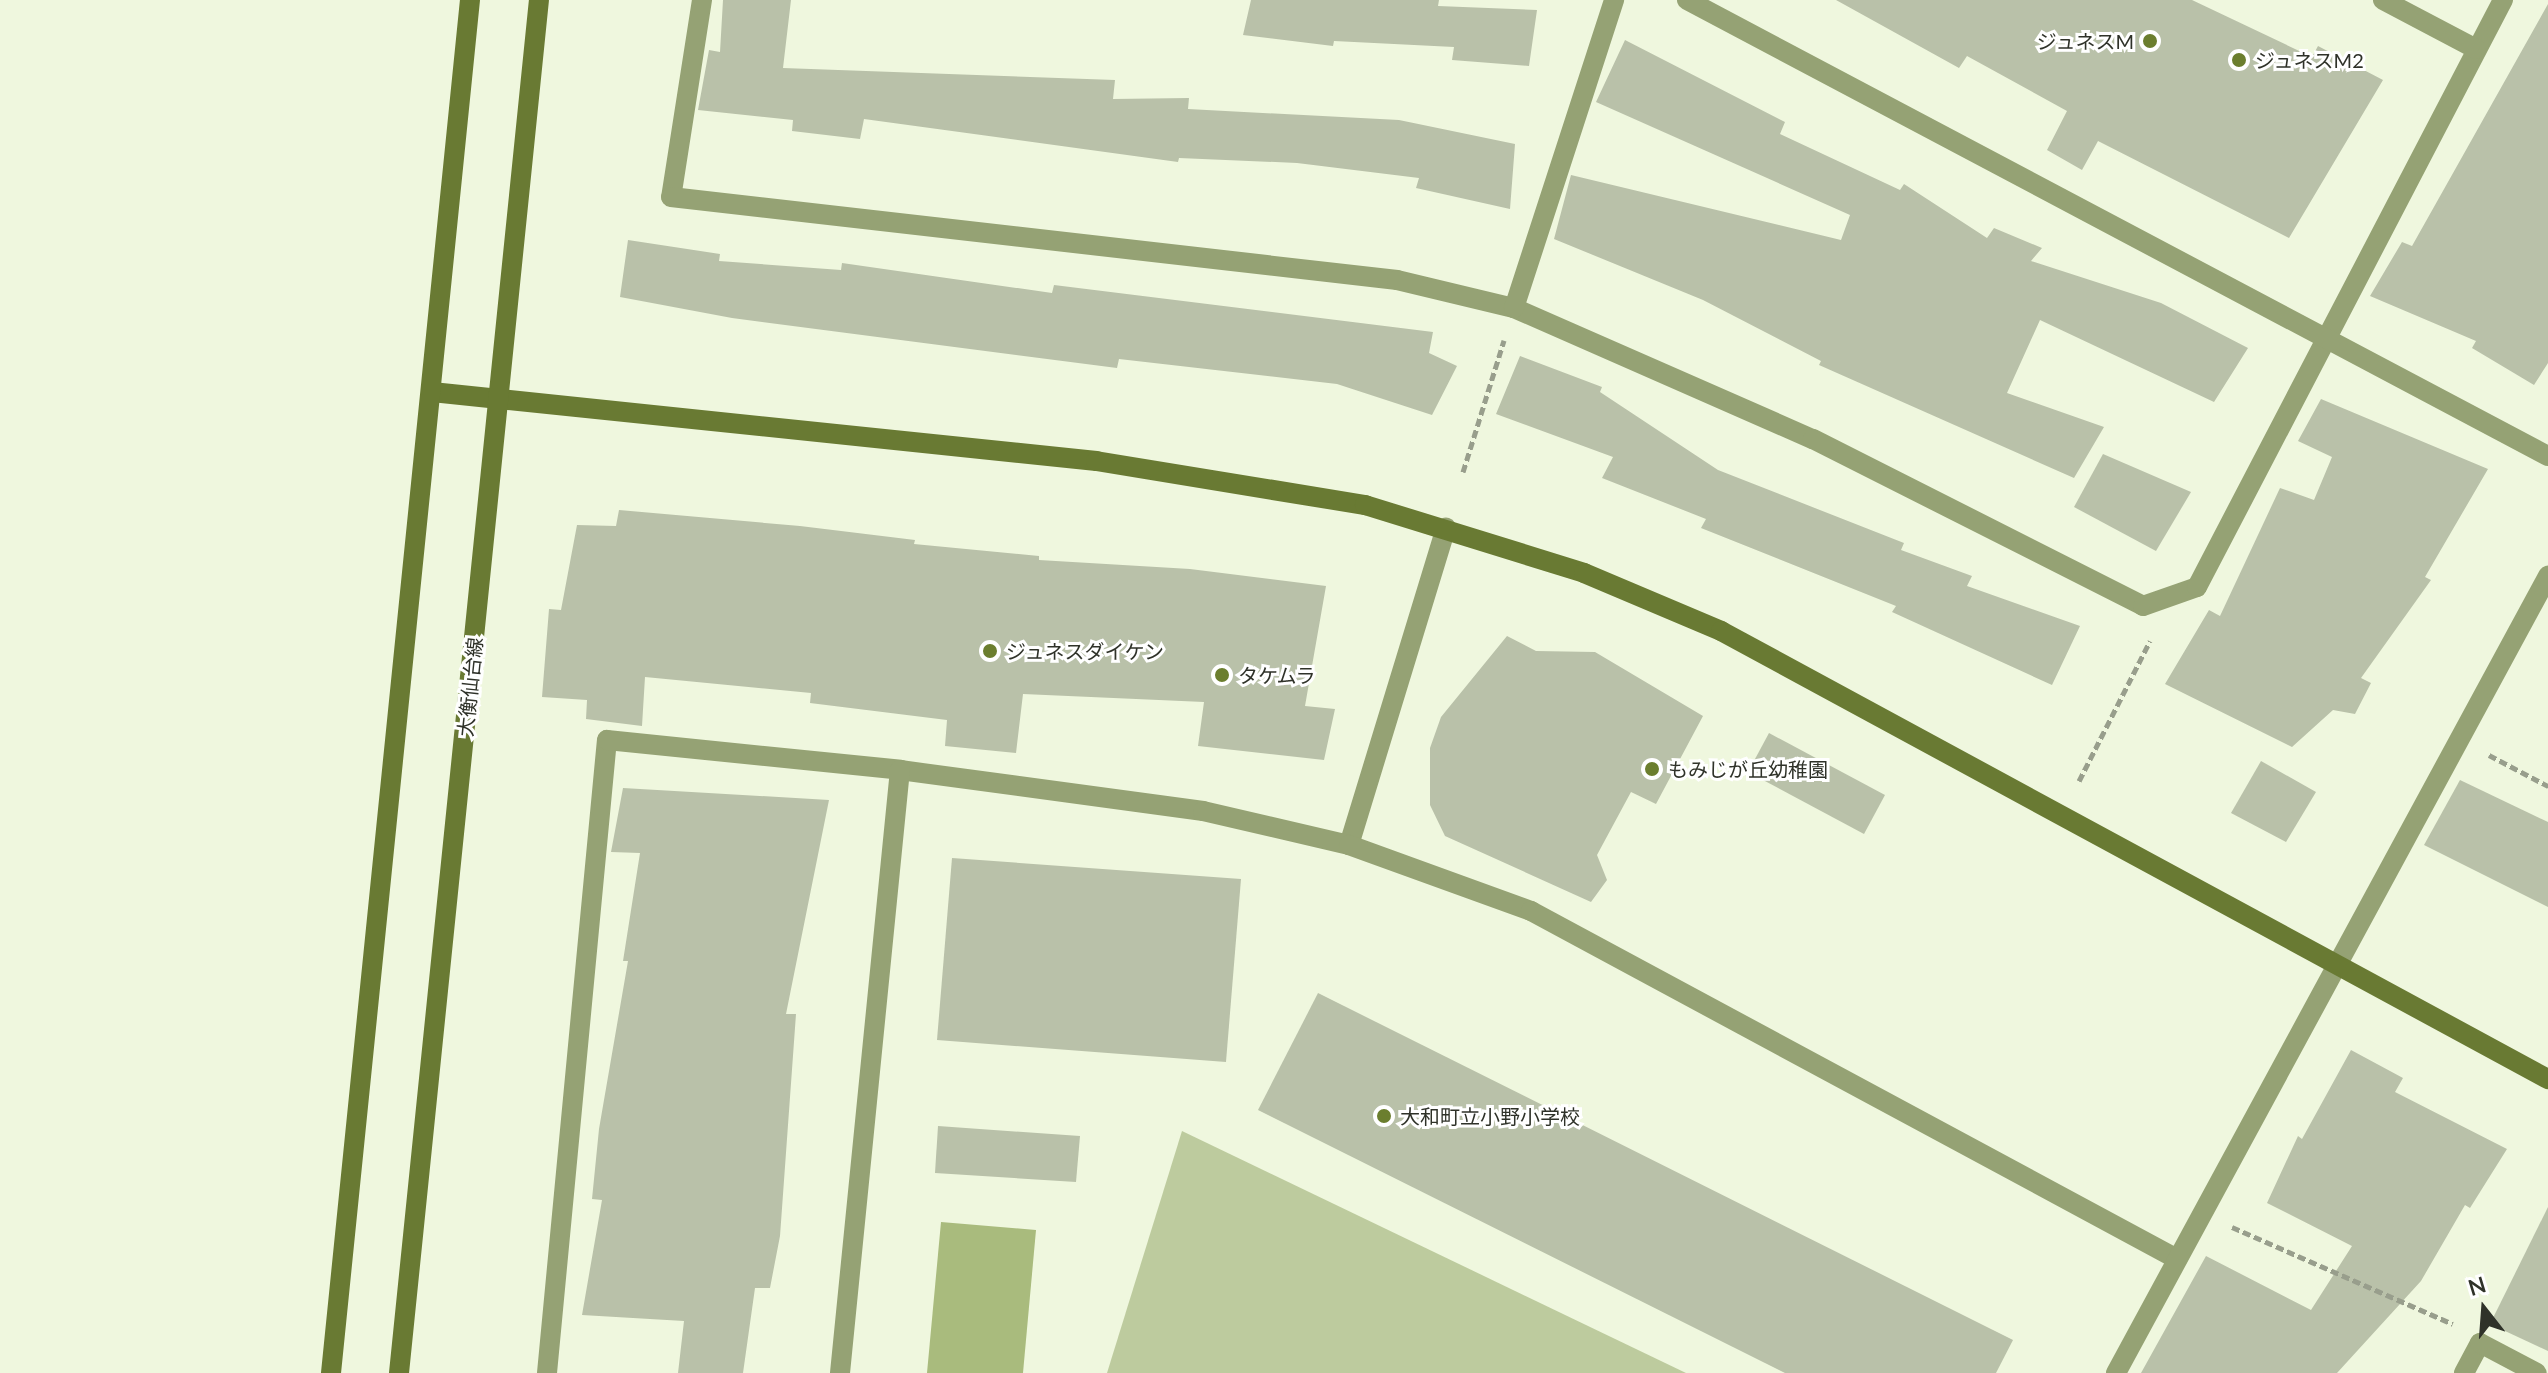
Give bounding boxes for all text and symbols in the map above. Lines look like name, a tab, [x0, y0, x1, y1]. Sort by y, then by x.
place label: ジュネスM	[2035, 29, 2134, 53]
marker: ジュネスM	[2141, 32, 2159, 50]
place label: ジュネスM2	[2255, 48, 2365, 72]
marker: ジュネスM2	[2230, 51, 2248, 69]
street label: 大衡仙台線	[453, 636, 487, 738]
place label: ジュネスダイケン	[1006, 639, 1166, 663]
marker: ジュネスダイケン	[981, 642, 999, 660]
place label: タケムラ	[1238, 663, 1318, 687]
marker: タケムラ	[1213, 666, 1231, 684]
place label: もみじが丘幼稚園	[1668, 757, 1828, 781]
marker: もみじが丘幼稚園	[1643, 760, 1661, 778]
place label: 大和町立小野小学校	[1400, 1104, 1580, 1128]
marker: 大和町立小野小学校	[1375, 1107, 1393, 1125]
north arrow	[2444, 1269, 2524, 1349]
text: N	[2465, 1270, 2489, 1301]

